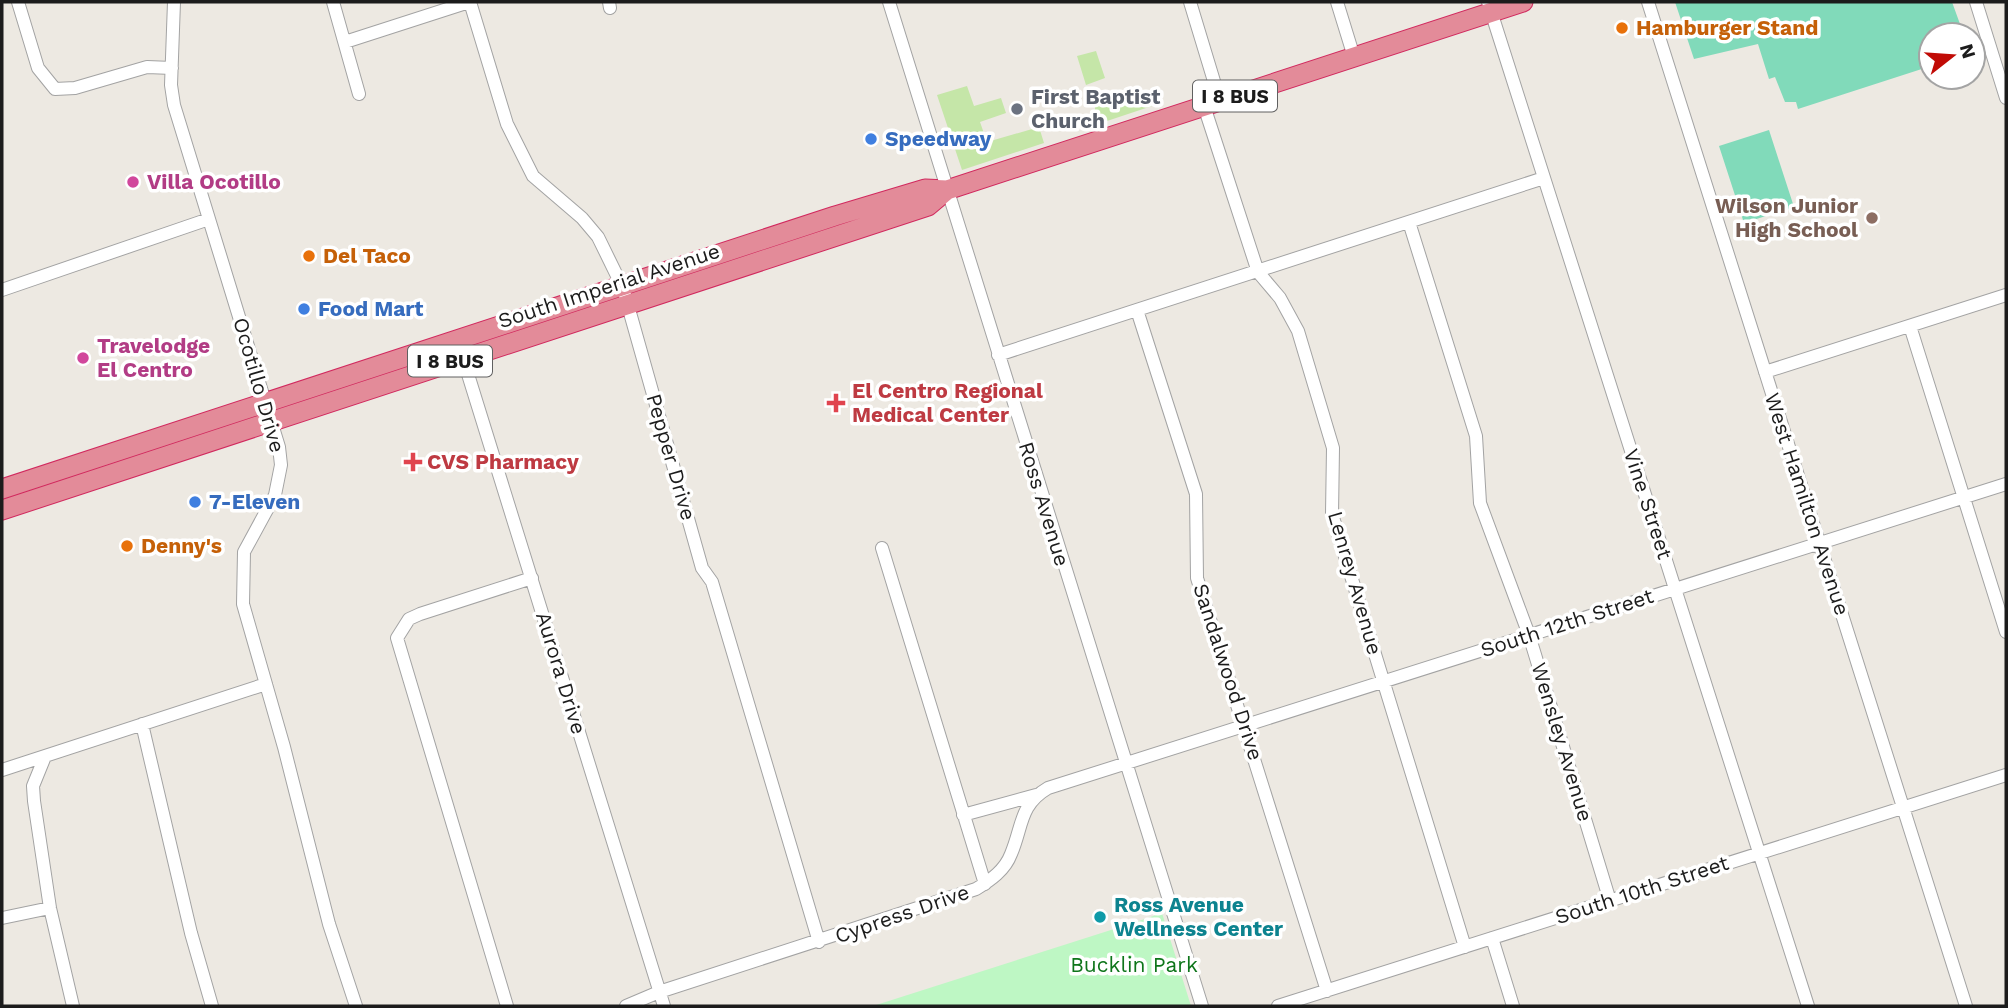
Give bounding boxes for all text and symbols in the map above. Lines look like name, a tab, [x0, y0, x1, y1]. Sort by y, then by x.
place label: Hamburger Stand	[1636, 15, 1818, 40]
marker: Hamburger Stand	[1614, 20, 1630, 36]
north arrow	[1917, 21, 1987, 91]
text: N	[1955, 41, 1981, 61]
road number: I 8 BUS	[1193, 80, 1277, 111]
place label: First Baptist Church	[1031, 84, 1160, 133]
marker: First Baptist Church	[1009, 101, 1025, 117]
place label: Speedway	[885, 126, 991, 151]
marker: Speedway	[863, 131, 879, 147]
place label: Villa Ocotillo	[147, 169, 281, 194]
marker: Villa Ocotillo	[125, 174, 141, 190]
place label: Wilson Junior High School	[1715, 193, 1858, 242]
marker: Wilson Junior High School	[1864, 210, 1880, 226]
street label: South Imperial Avenue	[495, 238, 723, 333]
place label: Del Taco	[323, 243, 411, 268]
marker: Del Taco	[301, 248, 317, 264]
place label: Food Mart	[318, 296, 423, 321]
marker: Food Mart	[296, 301, 312, 317]
street label: Ocotillo Drive	[228, 315, 291, 455]
place label: Travelodge El Centro	[97, 333, 210, 382]
road number: I 8 BUS	[408, 346, 492, 376]
marker: Travelodge El Centro	[75, 350, 91, 366]
place label: El Centro Regional Medical Center	[852, 378, 1043, 427]
street label: West Hamilton Avenue	[1760, 389, 1855, 618]
street label: Pepper Drive	[641, 391, 702, 523]
marker: El Centro Regional Medical Center	[826, 393, 846, 413]
street label: Ross Avenue	[1014, 439, 1075, 569]
street label: Vine Street	[1619, 445, 1678, 562]
place label: CVS Pharmacy	[427, 449, 579, 474]
marker: CVS Pharmacy	[405, 454, 421, 470]
place label: 7-Eleven	[209, 489, 300, 514]
marker: 7-Eleven	[187, 494, 203, 510]
street label: Lenrey Avenue	[1323, 508, 1388, 658]
place label: Denny's	[141, 533, 222, 558]
marker: Denny's	[119, 538, 135, 554]
street label: Sandalwood Drive	[1188, 580, 1269, 763]
street label: South 12th Street	[1477, 583, 1657, 662]
street label: Aurora Drive	[531, 609, 592, 737]
street label: Wensley Avenue	[1526, 659, 1598, 824]
street label: South 10th Street	[1552, 850, 1732, 929]
street label: Cypress Drive	[831, 879, 972, 948]
place label: Ross Avenue Wellness Center	[1114, 892, 1283, 941]
marker: Ross Avenue Wellness Center	[1092, 909, 1108, 925]
park label: Bucklin Park	[1070, 952, 1198, 977]

